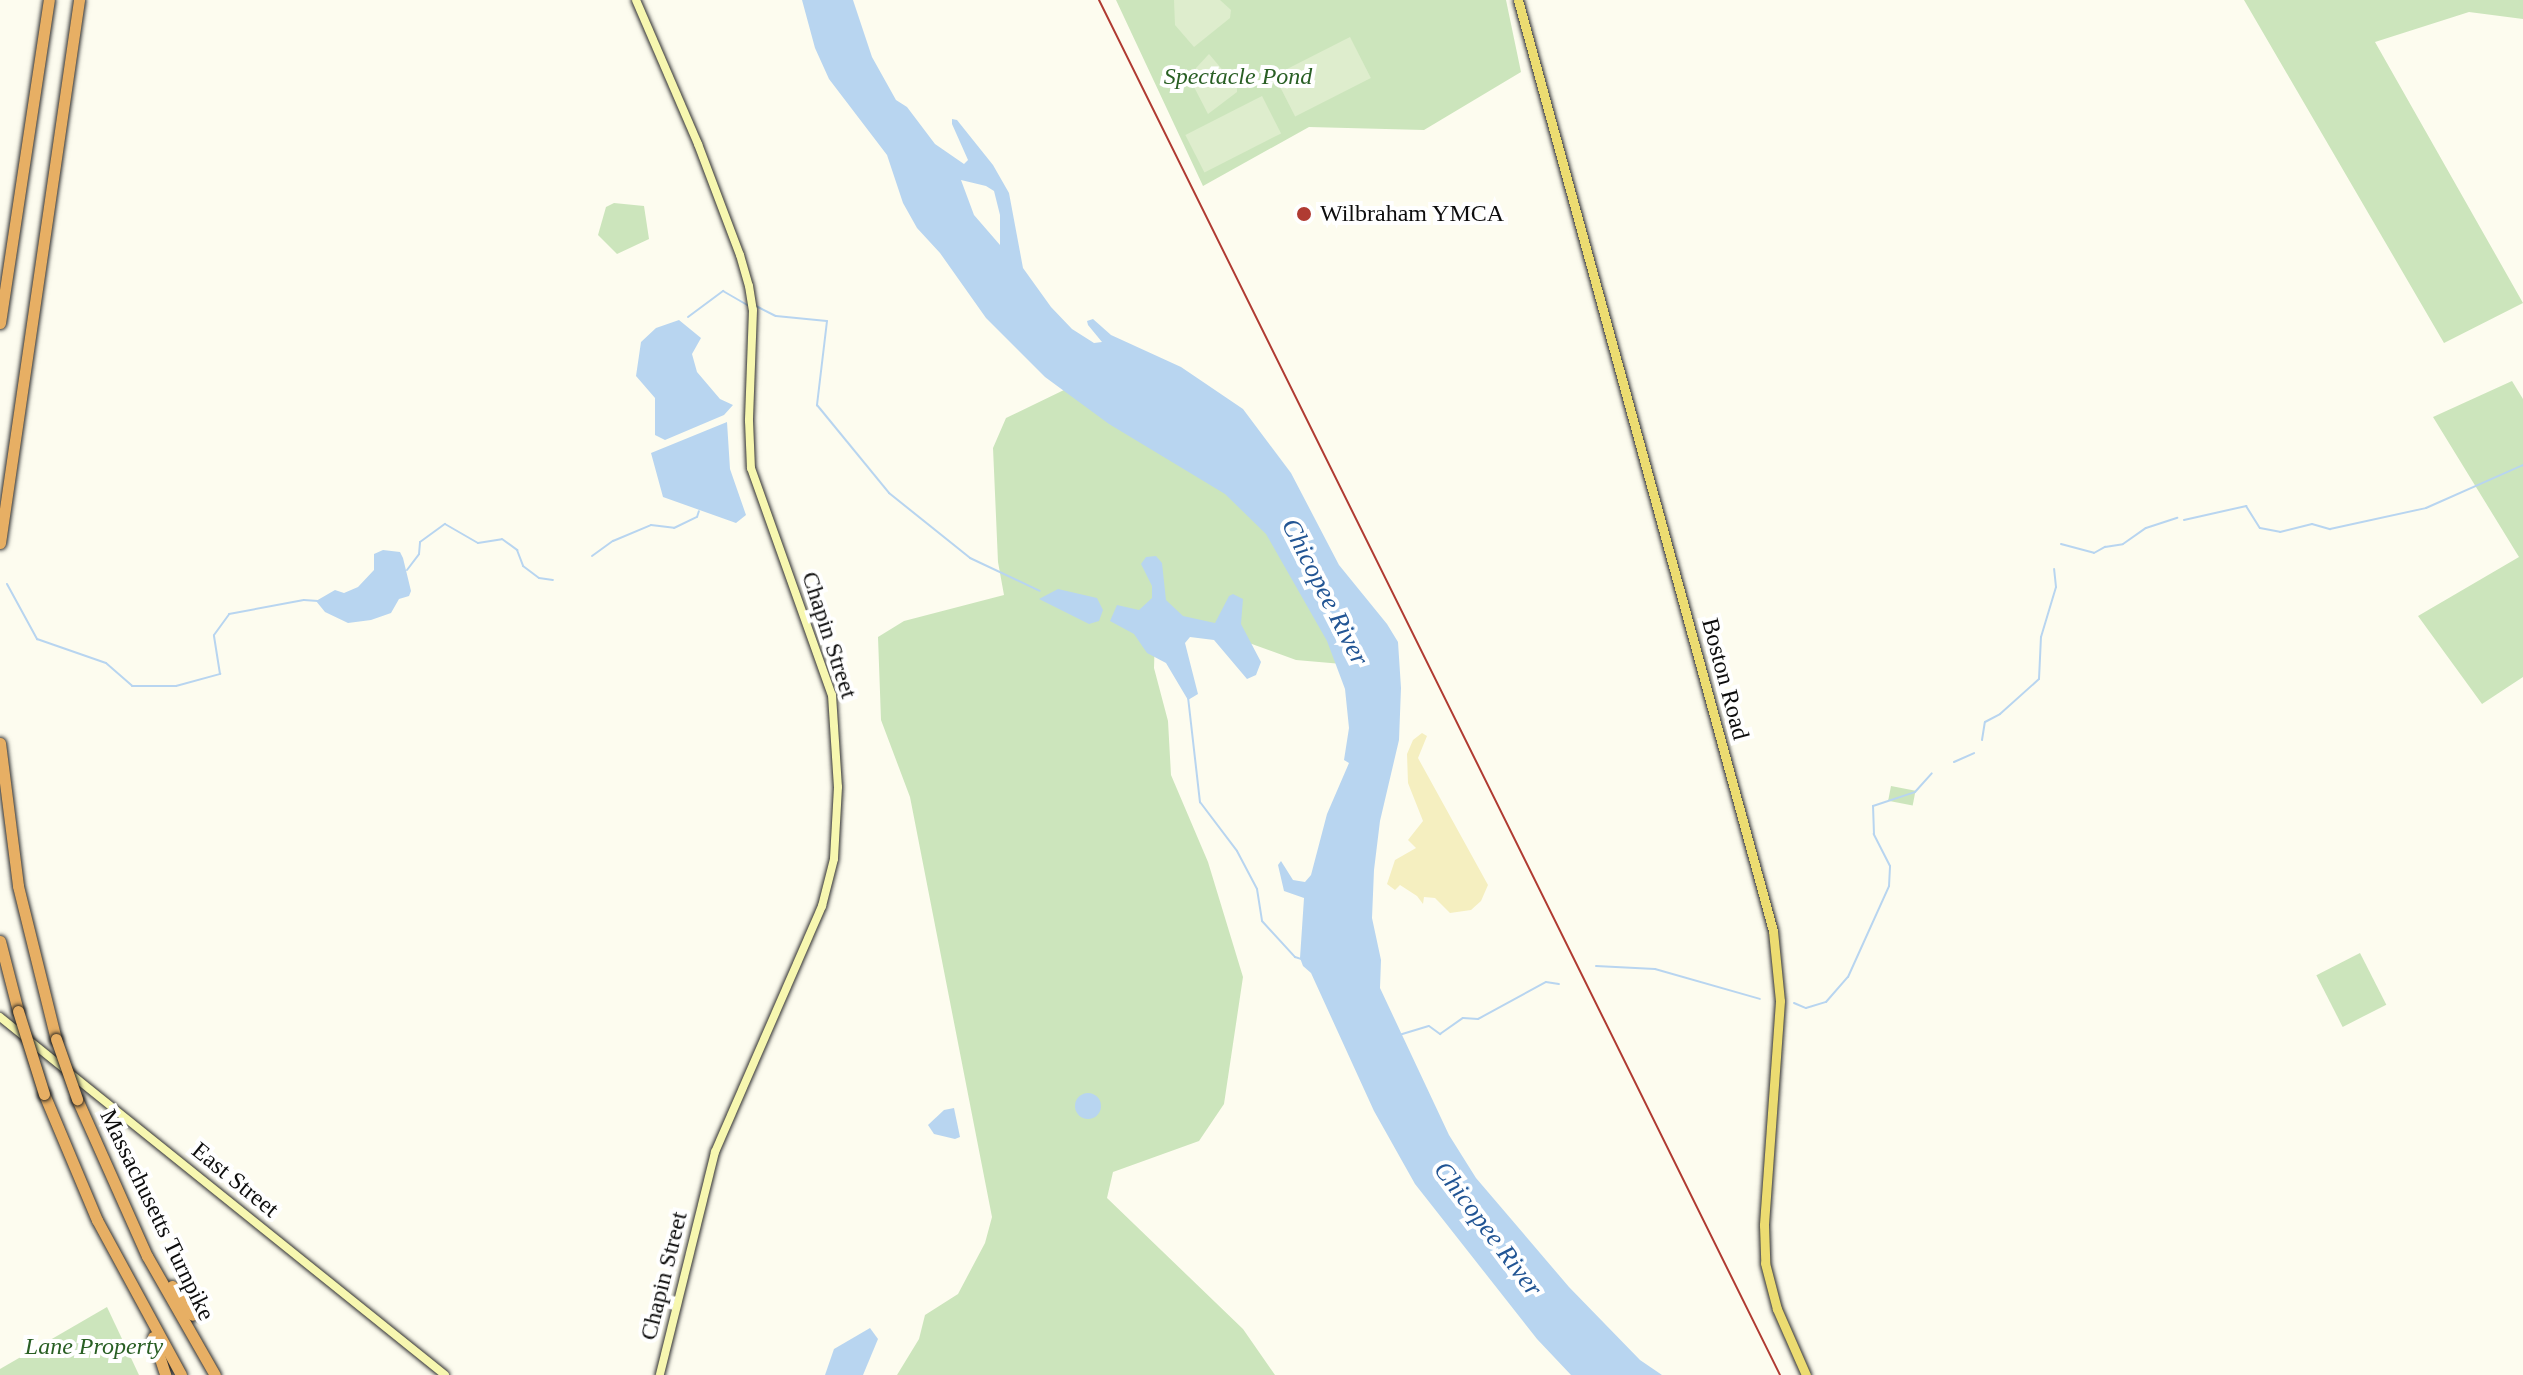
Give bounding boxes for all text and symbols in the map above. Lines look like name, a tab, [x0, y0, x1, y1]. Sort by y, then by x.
park label: Spectacle Pond	[1164, 63, 1312, 91]
place label: Wilbraham YMCA	[1320, 200, 1505, 228]
marker: Wilbraham YMCA	[1295, 205, 1313, 223]
water label: Chicopee River	[1275, 513, 1375, 671]
street label: Chapin Street	[795, 568, 863, 702]
street label: Boston Road	[1695, 615, 1755, 743]
street label: Massachusetts Turnpike	[93, 1105, 221, 1325]
street label: East Street	[186, 1136, 284, 1224]
water label: Chicopee River	[1427, 1155, 1549, 1303]
street label: Chapin Street	[634, 1209, 694, 1343]
park label: Lane Property	[25, 1333, 163, 1361]

